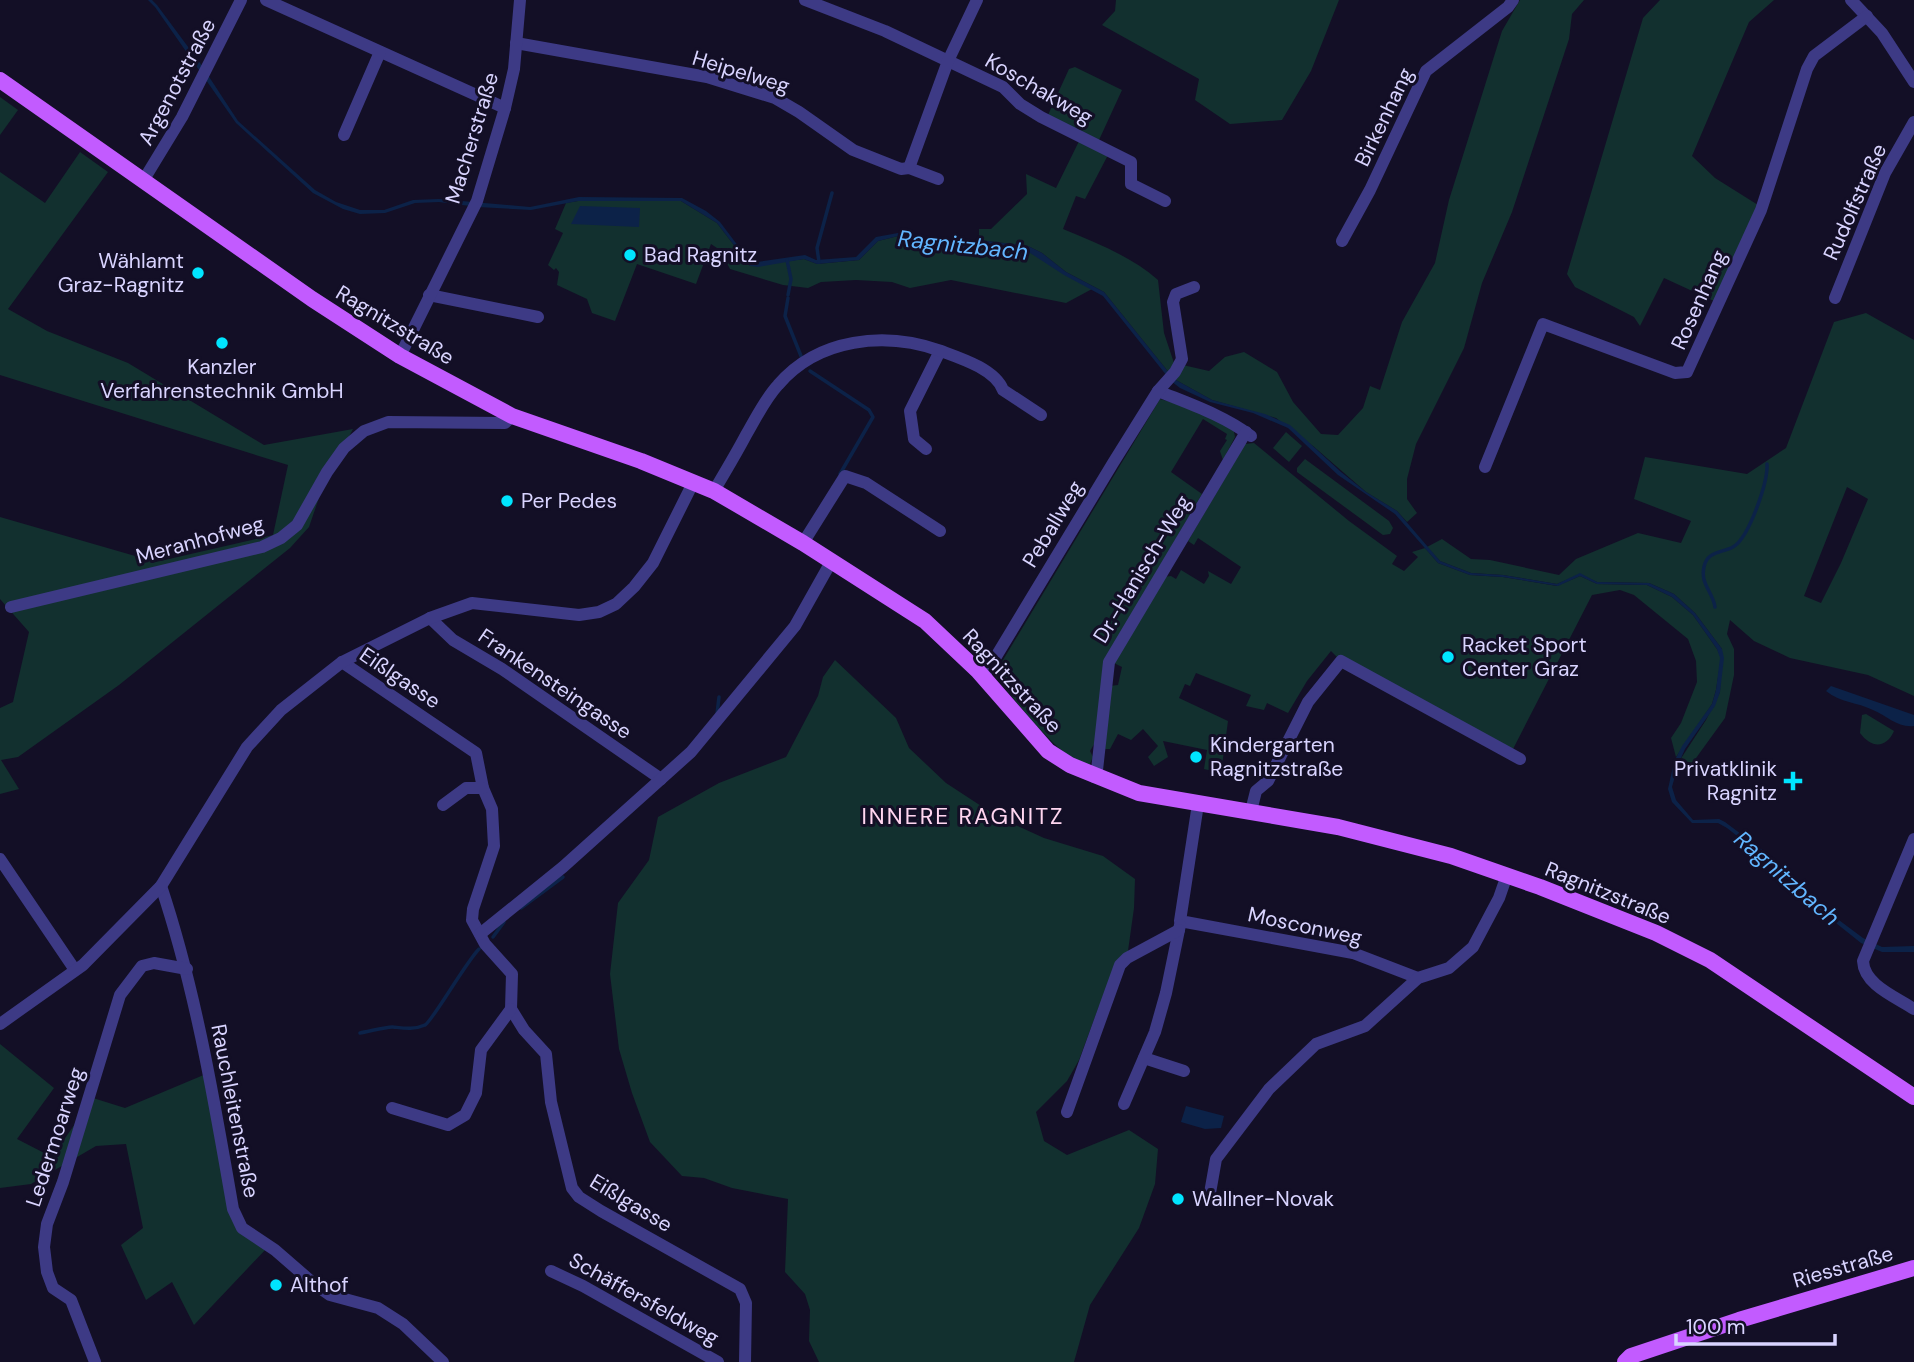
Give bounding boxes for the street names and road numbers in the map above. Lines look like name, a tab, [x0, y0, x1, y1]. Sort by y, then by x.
street label: Argenotstraße	[132, 14, 222, 150]
street label: Heipelweg	[689, 44, 793, 100]
street label: Koschakweg	[980, 47, 1098, 131]
street label: Birkenhang	[1348, 63, 1420, 171]
street label: Macherstraße	[439, 69, 505, 207]
street label: Rudolfstraße	[1817, 139, 1893, 265]
street label: Rosenhang	[1665, 246, 1733, 354]
street label: Ragnitzstraße	[331, 279, 459, 371]
street label: Peballweg	[1016, 475, 1090, 573]
street label: Dr.-Hanisch-Weg	[1087, 490, 1197, 648]
street label: Meranhofweg	[133, 509, 268, 571]
street label: Frankensteingasse	[473, 622, 637, 746]
street label: Ragnitzstraße	[956, 623, 1068, 739]
street label: Eißlgasse	[354, 641, 446, 715]
street label: Ragnitzstraße	[1541, 855, 1675, 931]
street label: Mosconweg	[1245, 900, 1365, 952]
street label: Rauchleitenstraße	[204, 1022, 266, 1200]
street label: Ledermoarweg	[19, 1063, 91, 1210]
street label: Eißlgasse	[585, 1167, 678, 1239]
street label: Riesstraße	[1790, 1239, 1896, 1295]
street label: Schäffersfeldweg	[564, 1246, 724, 1352]

